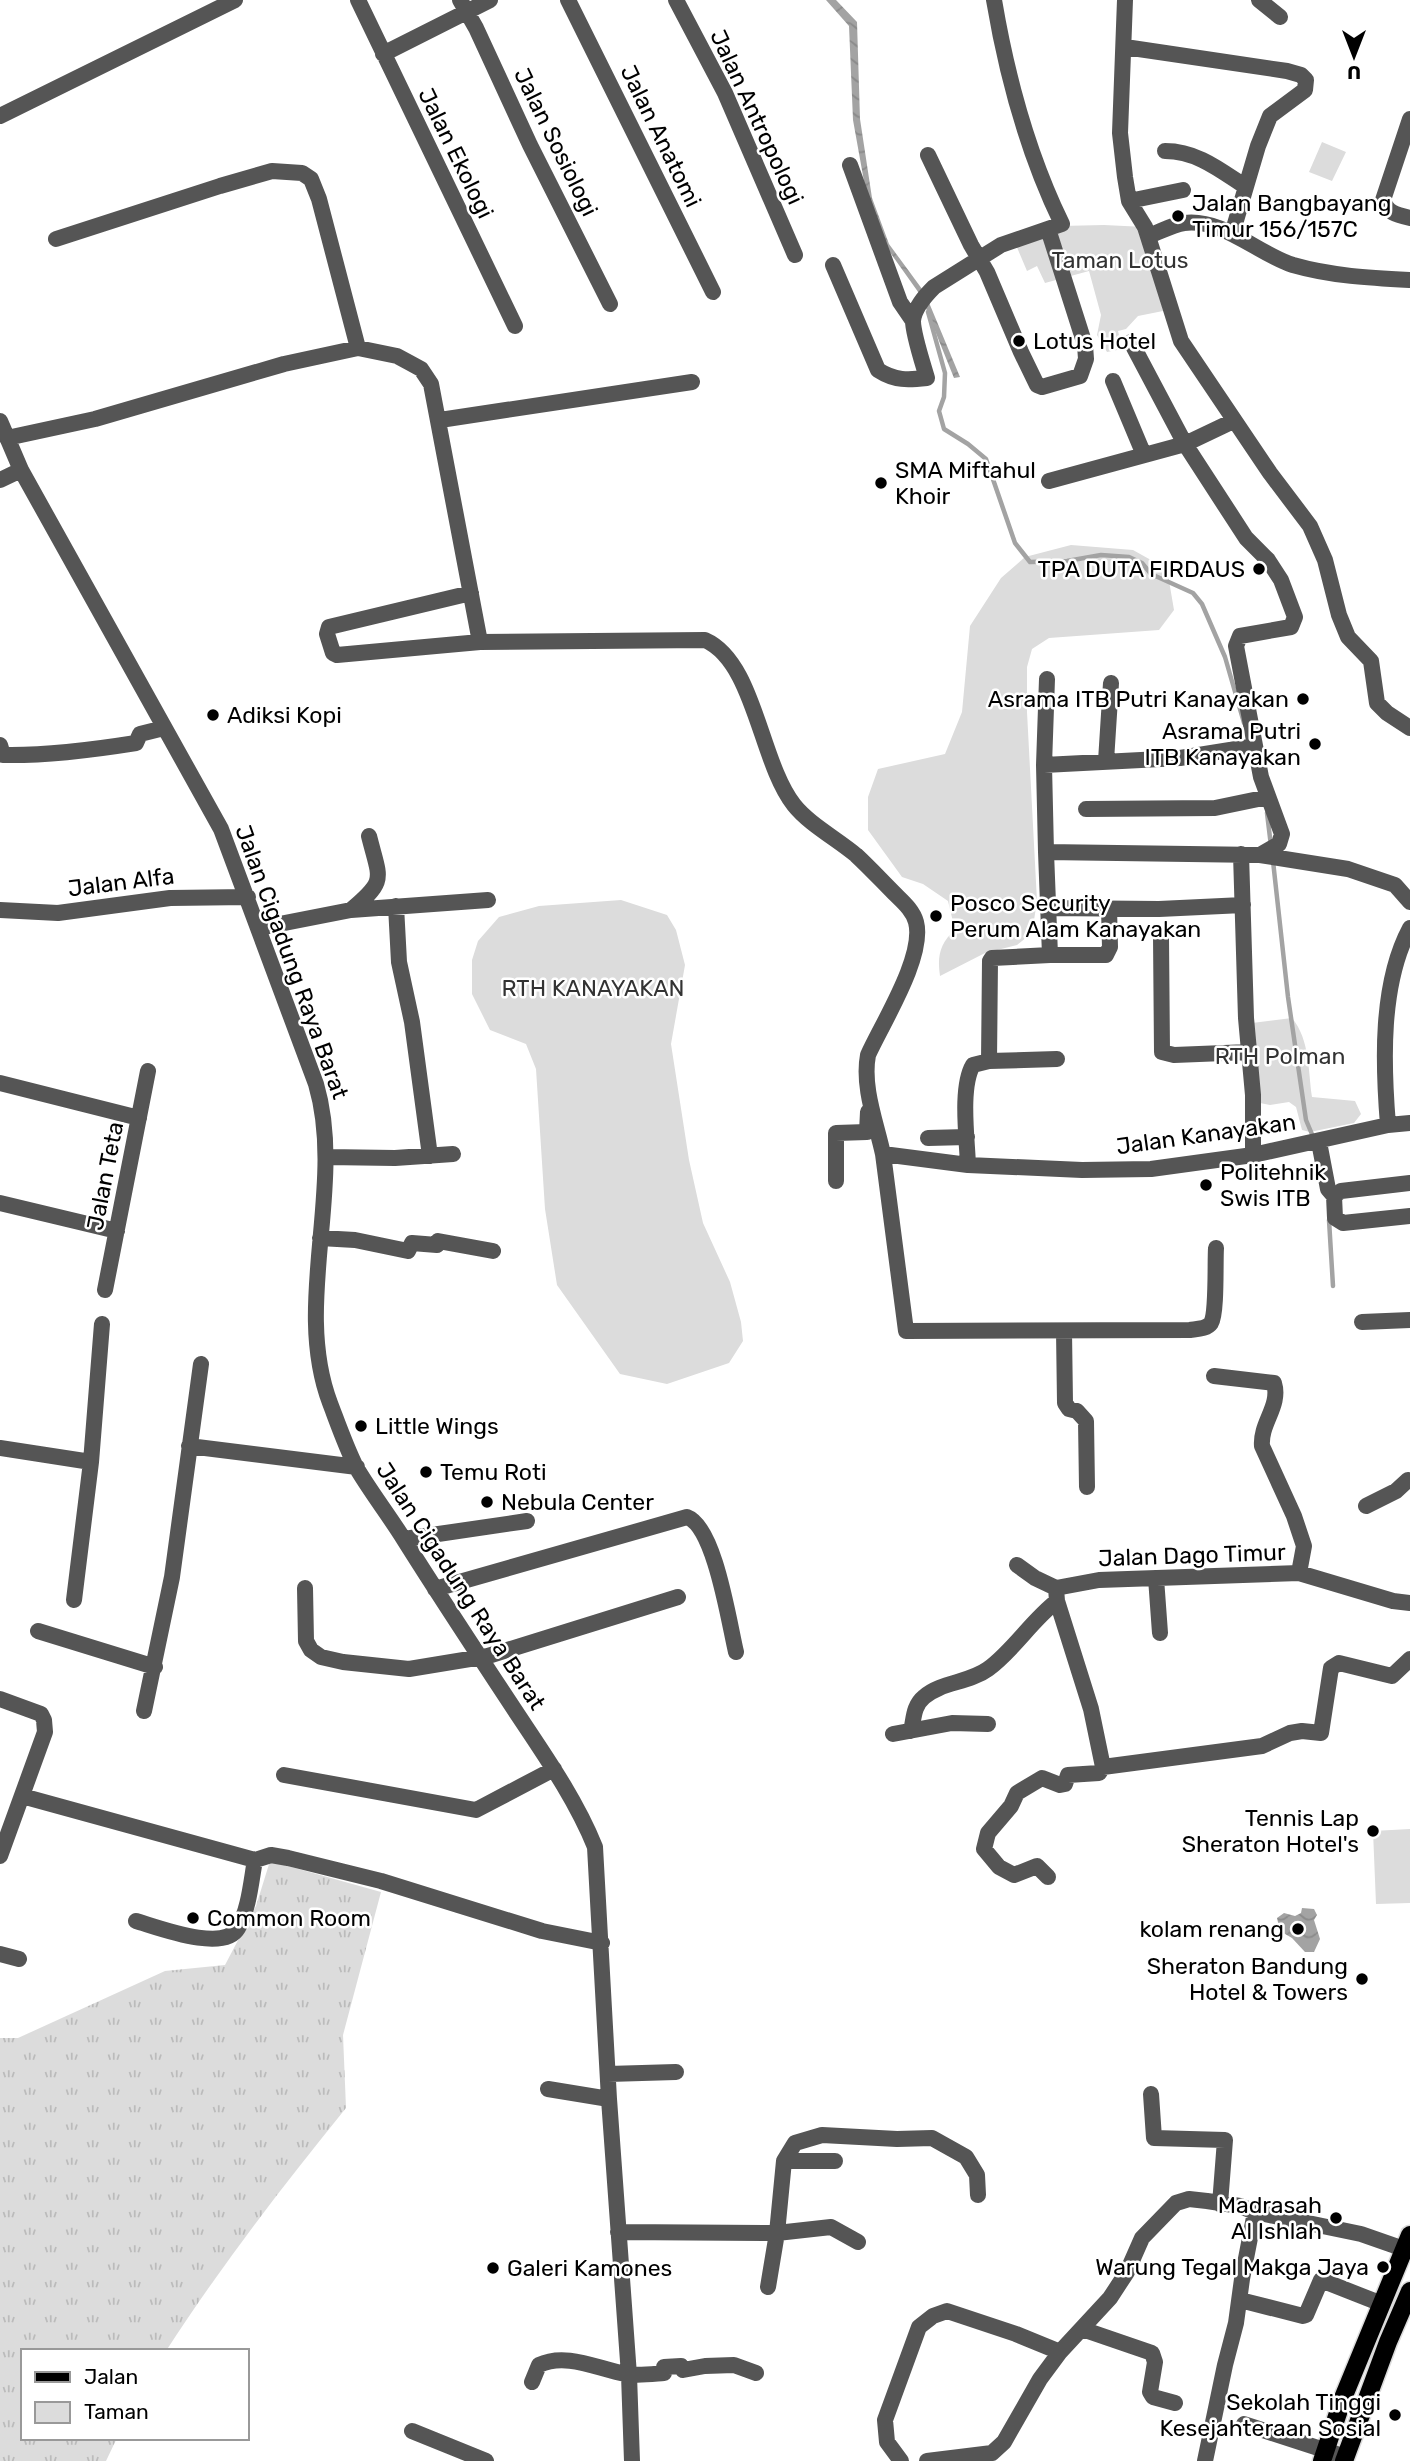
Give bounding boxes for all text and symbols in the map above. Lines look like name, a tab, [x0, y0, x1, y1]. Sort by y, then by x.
north arrow	[1319, 21, 1389, 91]
street label: Jalan Antropologi	[704, 25, 810, 209]
street label: Jalan Anatomi	[615, 60, 707, 212]
text: U	[1347, 61, 1361, 84]
street label: Jalan Sosiologi	[508, 63, 604, 221]
street label: Jalan Ekologi	[412, 83, 500, 223]
place label: Jalan Bangbayang Timur 156/157C	[1192, 189, 1392, 243]
marker: Jalan Bangbayang Timur 156/157C	[1170, 208, 1186, 224]
park label: Taman Lotus	[1052, 246, 1188, 274]
place label: Lotus Hotel	[1033, 327, 1156, 355]
marker: Lotus Hotel	[1011, 333, 1027, 349]
place label: SMA Miftahul Khoir	[895, 456, 1036, 510]
marker: SMA Miftahul Khoir	[873, 475, 889, 491]
place label: TPA DUTA FIRDAUS	[1038, 555, 1245, 583]
marker: TPA DUTA FIRDAUS	[1251, 561, 1267, 577]
place label: Asrama ITB Putri Kanayakan	[988, 685, 1289, 713]
marker: Asrama ITB Putri Kanayakan	[1295, 691, 1311, 707]
place label: Adiksi Kopi	[227, 701, 342, 729]
marker: Adiksi Kopi	[205, 707, 221, 723]
place label: Asrama Putri ITB Kanayakan	[1144, 717, 1301, 771]
marker: Asrama Putri ITB Kanayakan	[1307, 736, 1323, 752]
street label: Jalan Cigadung Raya Barat	[229, 821, 355, 1103]
street label: Jalan Alfa	[66, 862, 176, 902]
place label: Posco Security Perum Alam Kanayakan	[950, 889, 1201, 943]
marker: Posco Security Perum Alam Kanayakan	[928, 908, 944, 924]
park label: RTH KANAYAKAN	[501, 974, 685, 1002]
park label: RTH Polman	[1215, 1042, 1345, 1070]
street label: Jalan Kanayakan	[1114, 1108, 1298, 1160]
street label: Jalan Teta	[81, 1119, 129, 1233]
place label: Politehnik Swis ITB	[1220, 1158, 1326, 1212]
marker: Politehnik Swis ITB	[1198, 1177, 1214, 1193]
place label: Little Wings	[375, 1412, 499, 1440]
marker: Little Wings	[353, 1418, 369, 1434]
street label: Jalan Cigadung Raya Barat	[370, 1457, 552, 1715]
place label: Temu Roti	[440, 1458, 547, 1486]
marker: Temu Roti	[418, 1464, 434, 1480]
place label: Nebula Center	[501, 1488, 654, 1516]
marker: Nebula Center	[479, 1494, 495, 1510]
street label: Jalan Dago Timur	[1098, 1538, 1286, 1572]
place label: Tennis Lap Sheraton Hotel's	[1182, 1804, 1359, 1858]
marker: Tennis Lap Sheraton Hotel's	[1365, 1823, 1381, 1839]
place label: Common Room	[207, 1904, 371, 1932]
marker: Common Room	[185, 1910, 201, 1926]
place label: kolam renang	[1139, 1915, 1284, 1943]
marker: kolam renang	[1290, 1921, 1306, 1937]
place label: Sheraton Bandung Hotel & Towers	[1147, 1952, 1348, 2006]
marker: Sheraton Bandung Hotel & Towers	[1354, 1971, 1370, 1987]
place label: Madrasah Al Ishlah	[1218, 2191, 1322, 2245]
marker: Madrasah Al Ishlah	[1328, 2210, 1344, 2226]
place label: Warung Tegal Makga Jaya	[1095, 2253, 1369, 2281]
place label: Galeri Kamones	[507, 2254, 672, 2282]
marker: Warung Tegal Makga Jaya	[1375, 2259, 1391, 2275]
marker: Galeri Kamones	[485, 2260, 501, 2276]
legend	[21, 2349, 248, 2440]
text: Jalan	[84, 2364, 138, 2389]
place label: Sekolah Tinggi Kesejahteraan Sosial	[1160, 2388, 1381, 2442]
text: Taman	[84, 2399, 149, 2424]
marker: Sekolah Tinggi Kesejahteraan Sosial	[1387, 2407, 1403, 2423]

